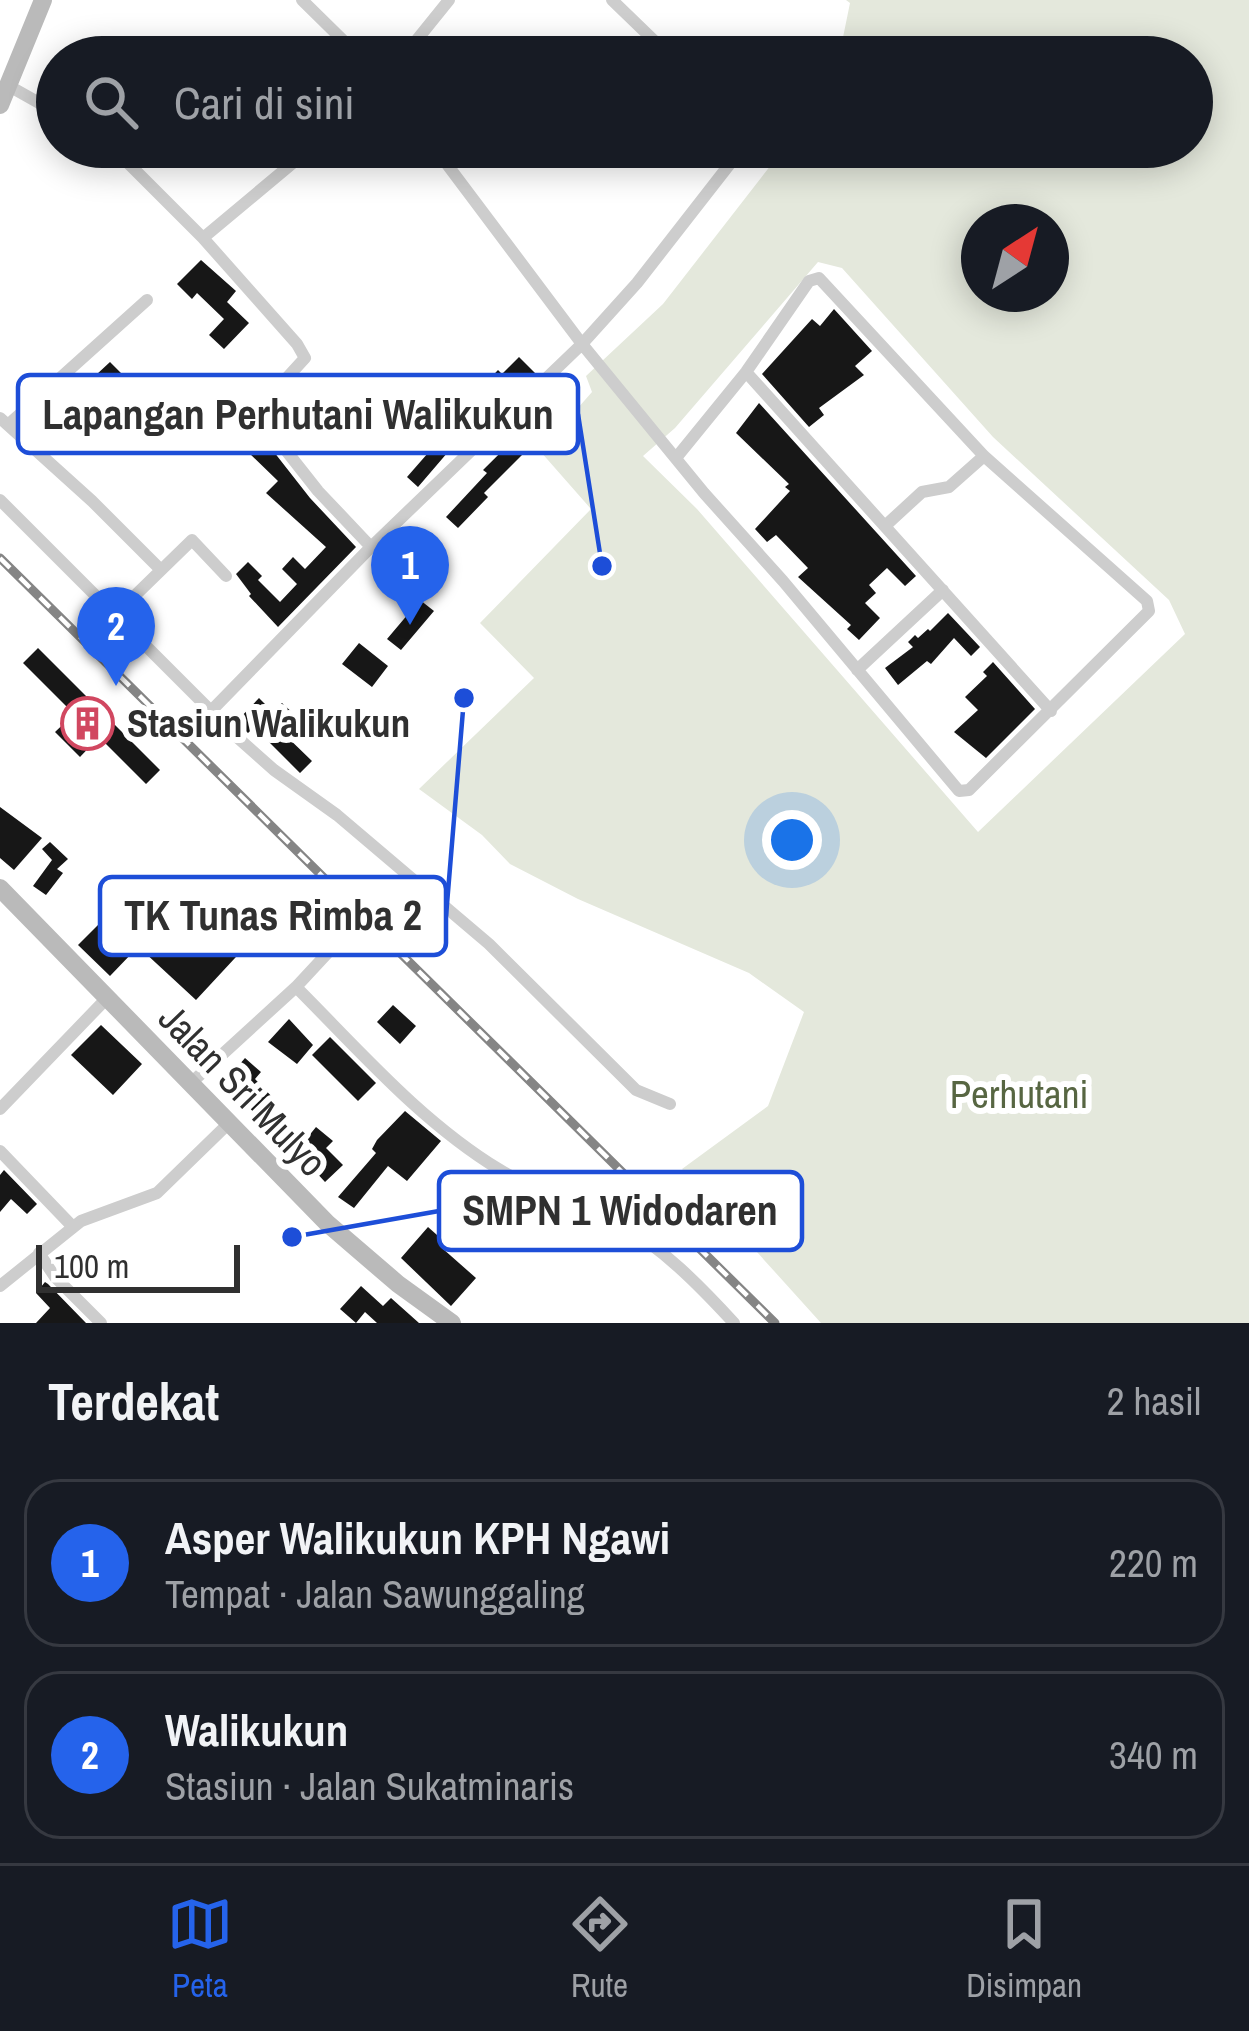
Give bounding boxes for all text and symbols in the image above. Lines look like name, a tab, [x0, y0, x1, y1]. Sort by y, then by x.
search box	[36, 36, 1213, 168]
icon: search	[78, 69, 144, 135]
text: Cari di sini	[174, 72, 355, 133]
north arrow	[961, 204, 1069, 312]
callout: Lapangan Perhutani Walikukun	[18, 375, 578, 453]
text: Lapangan Perhutani Walikukun	[42, 386, 554, 442]
pin: 1	[371, 526, 449, 625]
pin: 2	[77, 587, 155, 686]
building icon: Stasiun Walikukun	[60, 695, 116, 751]
place label: Stasiun Walikukun	[127, 697, 410, 749]
your location	[762, 810, 822, 870]
callout: TK Tunas Rimba 2	[100, 877, 446, 955]
text: TK Tunas Rimba 2	[124, 887, 422, 943]
street label: Jalan Sri Mulyo	[148, 993, 338, 1187]
park label: Perhutani	[950, 1068, 1088, 1120]
callout: SMPN 1 Widodaren	[439, 1172, 802, 1250]
text: SMPN 1 Widodaren	[462, 1182, 778, 1238]
scale bar	[36, 1239, 240, 1292]
text: 100 m	[54, 1244, 129, 1288]
text: Terdekat	[48, 1367, 219, 1436]
text: 2 hasil	[1107, 1375, 1201, 1427]
text: Asper Walikukun KPH Ngawi	[165, 1507, 670, 1568]
text: 1	[81, 1537, 99, 1589]
text: 220 m	[1109, 1537, 1198, 1589]
text: Tempat · Jalan Sawunggaling	[165, 1568, 585, 1620]
text: Walikukun	[165, 1699, 348, 1760]
text: 2	[81, 1729, 99, 1781]
text: 340 m	[1109, 1729, 1198, 1781]
text: Stasiun · Jalan Sukatminaris	[165, 1760, 574, 1812]
tab: Peta	[167, 1891, 233, 2007]
tab: Rute	[567, 1891, 633, 2007]
tab: Disimpan	[966, 1891, 1082, 2007]

